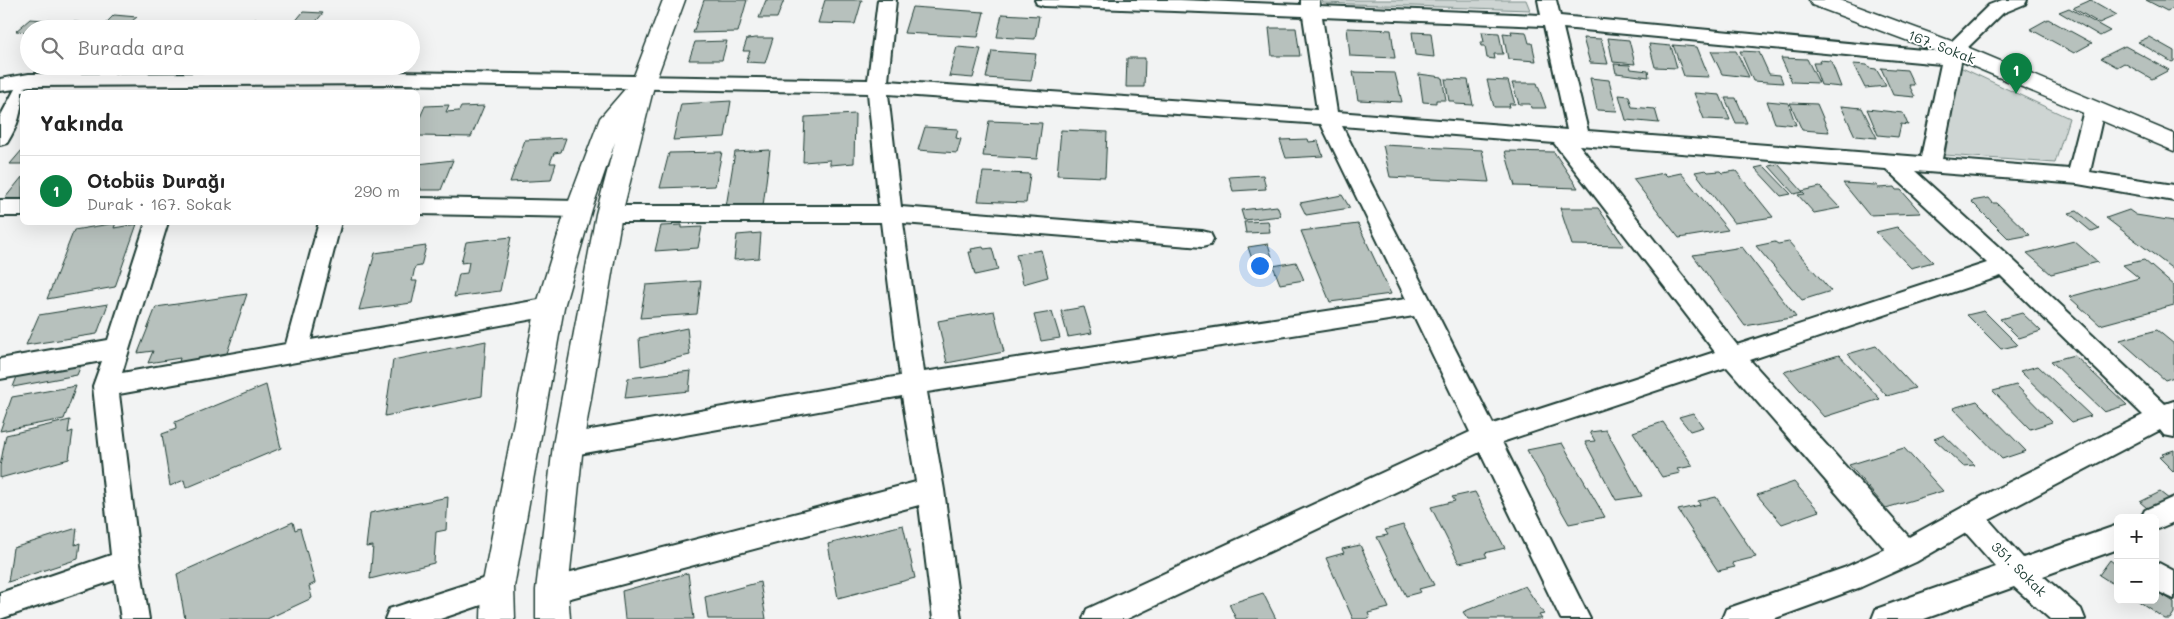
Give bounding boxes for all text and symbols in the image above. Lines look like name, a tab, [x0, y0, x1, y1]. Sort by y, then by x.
search box	[20, 20, 420, 75]
street label: 167. Sokak	[1906, 25, 1979, 68]
icon: search	[38, 34, 66, 62]
text: Burada ara	[78, 35, 185, 60]
pin: 1	[2000, 53, 2032, 94]
text: Yakında	[40, 109, 124, 136]
text: Otobüs Durağı	[87, 168, 226, 193]
text: 1	[52, 180, 60, 201]
text: 290 m	[354, 180, 400, 201]
text: Durak · 167. Sokak	[87, 193, 231, 214]
your location	[1247, 253, 1273, 279]
map controls	[2114, 514, 2159, 604]
button: +	[2114, 514, 2159, 559]
street label: 351. Sokak	[1988, 537, 2051, 600]
button: −	[2114, 559, 2159, 604]

